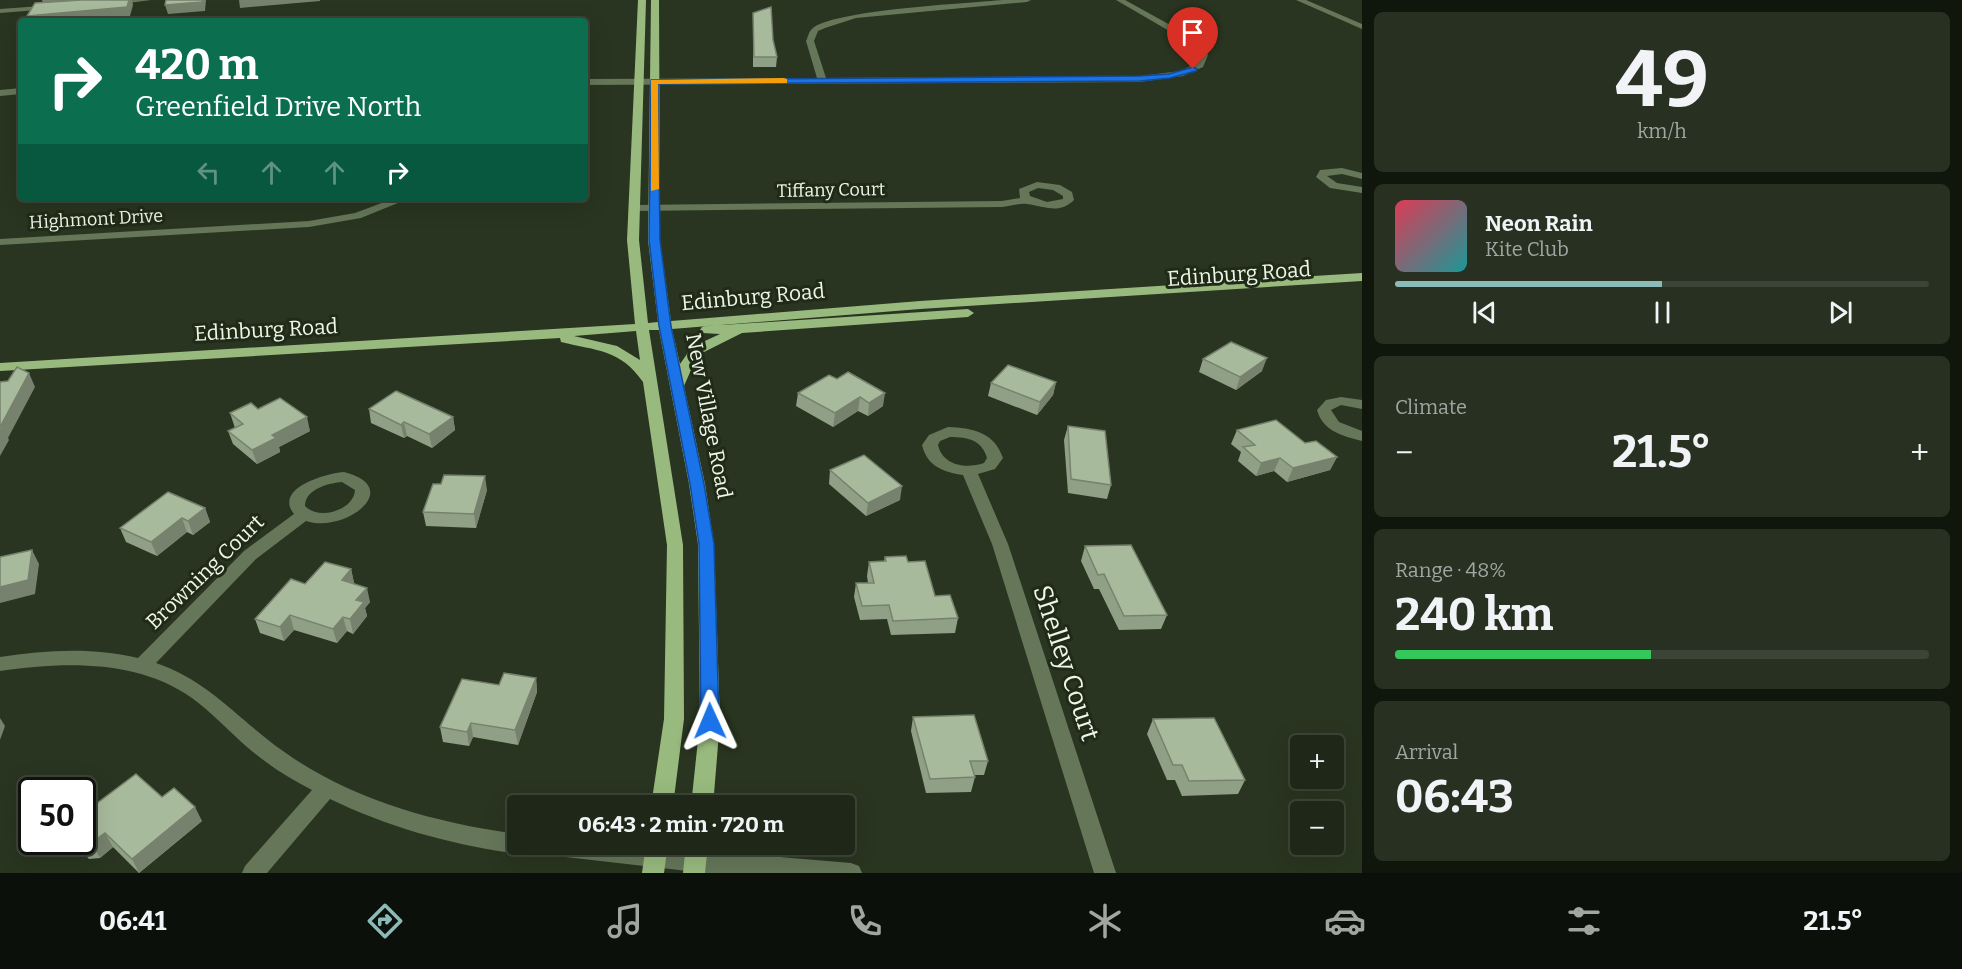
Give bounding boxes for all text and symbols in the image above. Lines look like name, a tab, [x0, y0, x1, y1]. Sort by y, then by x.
pin	[1167, 7, 1218, 69]
icon: arrive	[1176, 16, 1209, 49]
text: 49	[1615, 33, 1709, 127]
text: 420 m	[135, 40, 259, 90]
icon: right	[36, 42, 114, 120]
text: Greenfield Drive North	[135, 91, 421, 123]
text: km/h	[1637, 119, 1687, 143]
icon: left	[192, 156, 225, 189]
icon: ahead	[255, 156, 288, 189]
icon: ahead	[318, 156, 351, 189]
icon: right	[381, 156, 414, 189]
street label: Tiffany Court	[777, 178, 886, 202]
street label: Highmont Drive	[28, 205, 164, 233]
text: Neon Rain	[1485, 210, 1593, 237]
text: Kite Club	[1485, 237, 1569, 261]
street label: Edinburg Road	[1166, 256, 1312, 292]
street label: Edinburg Road	[680, 278, 826, 316]
icon: previous	[1468, 296, 1501, 329]
icon: pause	[1646, 296, 1679, 329]
icon: next	[1824, 296, 1857, 329]
street label: Edinburg Road	[193, 313, 339, 347]
street label: New Village Road	[680, 331, 738, 501]
text: Climate	[1395, 395, 1467, 419]
text: 21.5°	[1612, 425, 1711, 479]
text: −	[1395, 433, 1413, 473]
text: +	[1910, 433, 1929, 473]
street label: Browning Court	[141, 509, 270, 635]
text: Range · 48%	[1395, 558, 1506, 582]
street label: Shelley Court	[1026, 581, 1106, 745]
text: 240 km	[1395, 588, 1553, 642]
position arrow	[678, 689, 742, 753]
map controls	[1290, 735, 1344, 855]
button: +	[1290, 735, 1344, 789]
text: Arrival	[1395, 740, 1458, 764]
text: 06:43	[1395, 770, 1514, 824]
speed limit sign: 50	[18, 777, 96, 855]
button: −	[1290, 801, 1344, 855]
text: 06:43 · 2 min · 720 m	[578, 811, 784, 838]
icon: directions	[364, 900, 406, 942]
icon: music	[604, 900, 646, 942]
icon: phone	[844, 900, 886, 942]
icon: climate	[1084, 900, 1126, 942]
icon: car	[1324, 900, 1366, 942]
icon: filters	[1563, 900, 1605, 942]
text: 06:41	[99, 905, 166, 937]
text: 21.5°	[1803, 905, 1863, 937]

